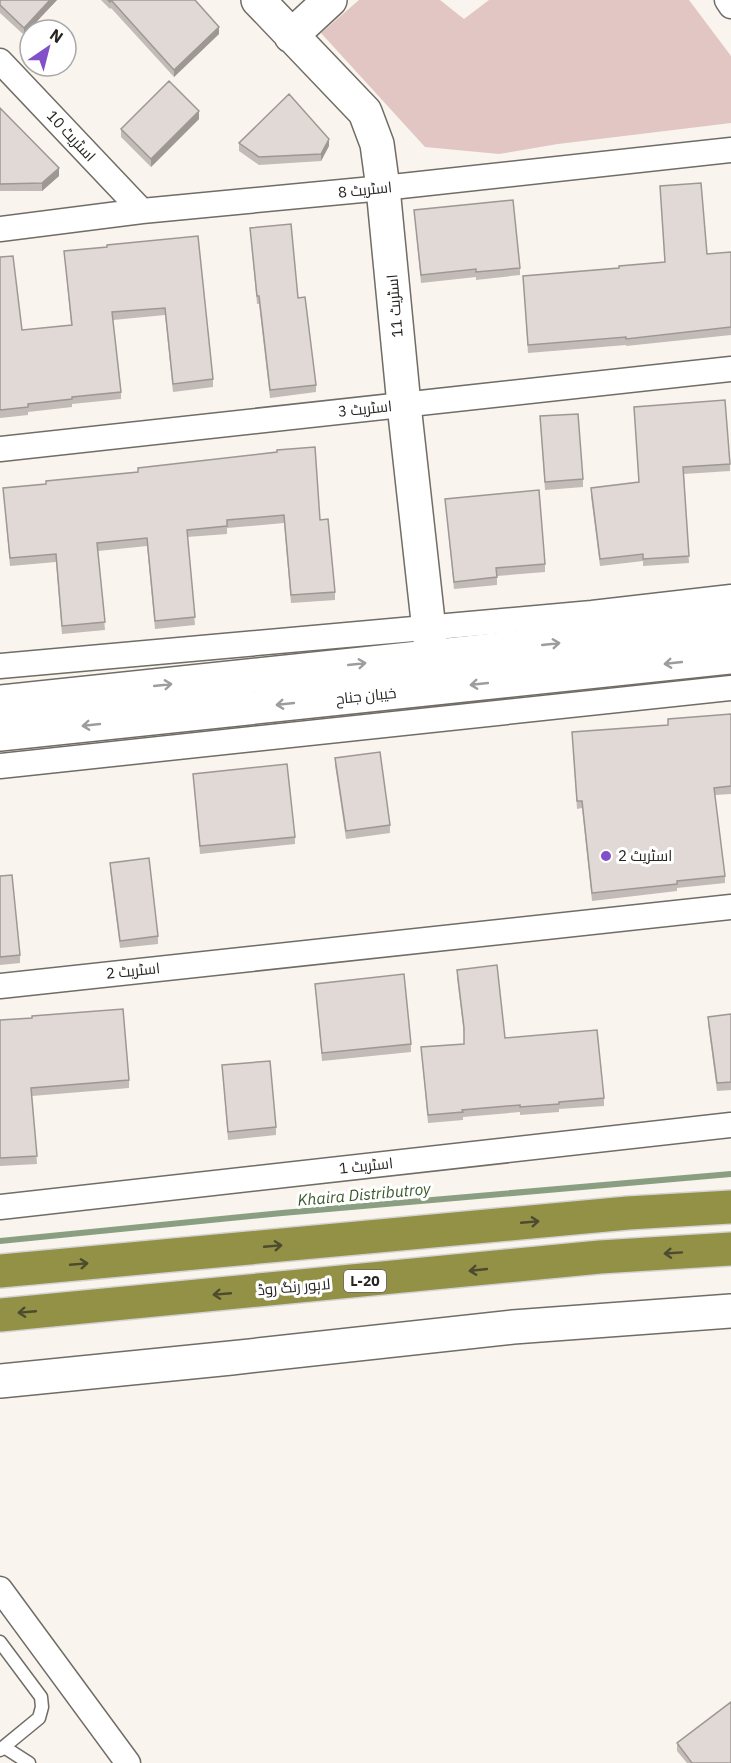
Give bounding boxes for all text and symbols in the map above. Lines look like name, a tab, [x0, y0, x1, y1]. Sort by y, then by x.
north arrow	[18, 18, 78, 78]
text: N	[46, 24, 67, 47]
street label: اسٹریٹ 10	[43, 106, 100, 165]
street label: اسٹریٹ 8	[337, 177, 393, 202]
street label: اسٹریٹ 11	[382, 274, 407, 338]
street label: اسٹریٹ 3	[337, 396, 393, 421]
one-way arrow	[540, 638, 560, 649]
one-way arrow	[346, 658, 366, 669]
one-way arrow	[663, 658, 683, 669]
one-way arrow	[469, 678, 489, 689]
one-way arrow	[152, 679, 172, 690]
street label: خیبان جناح	[335, 683, 397, 710]
one-way arrow	[276, 699, 295, 710]
one-way arrow	[82, 720, 102, 731]
place label: اسٹریٹ 2	[618, 846, 672, 865]
marker: اسٹریٹ 2	[599, 849, 613, 863]
street label: اسٹریٹ 2	[105, 958, 161, 983]
street label: اسٹریٹ 1	[338, 1153, 394, 1178]
water label: Khaira Distributroy	[297, 1178, 433, 1210]
one-way arrow	[520, 1216, 540, 1227]
one-way arrow	[263, 1240, 283, 1251]
one-way arrow	[663, 1247, 683, 1258]
one-way arrow	[69, 1258, 89, 1269]
one-way arrow	[469, 1265, 489, 1276]
road number: L-20	[344, 1270, 386, 1292]
street label: لاہور رنگ روڈ	[257, 1274, 331, 1300]
one-way arrow	[212, 1289, 232, 1300]
one-way arrow	[18, 1307, 38, 1318]

